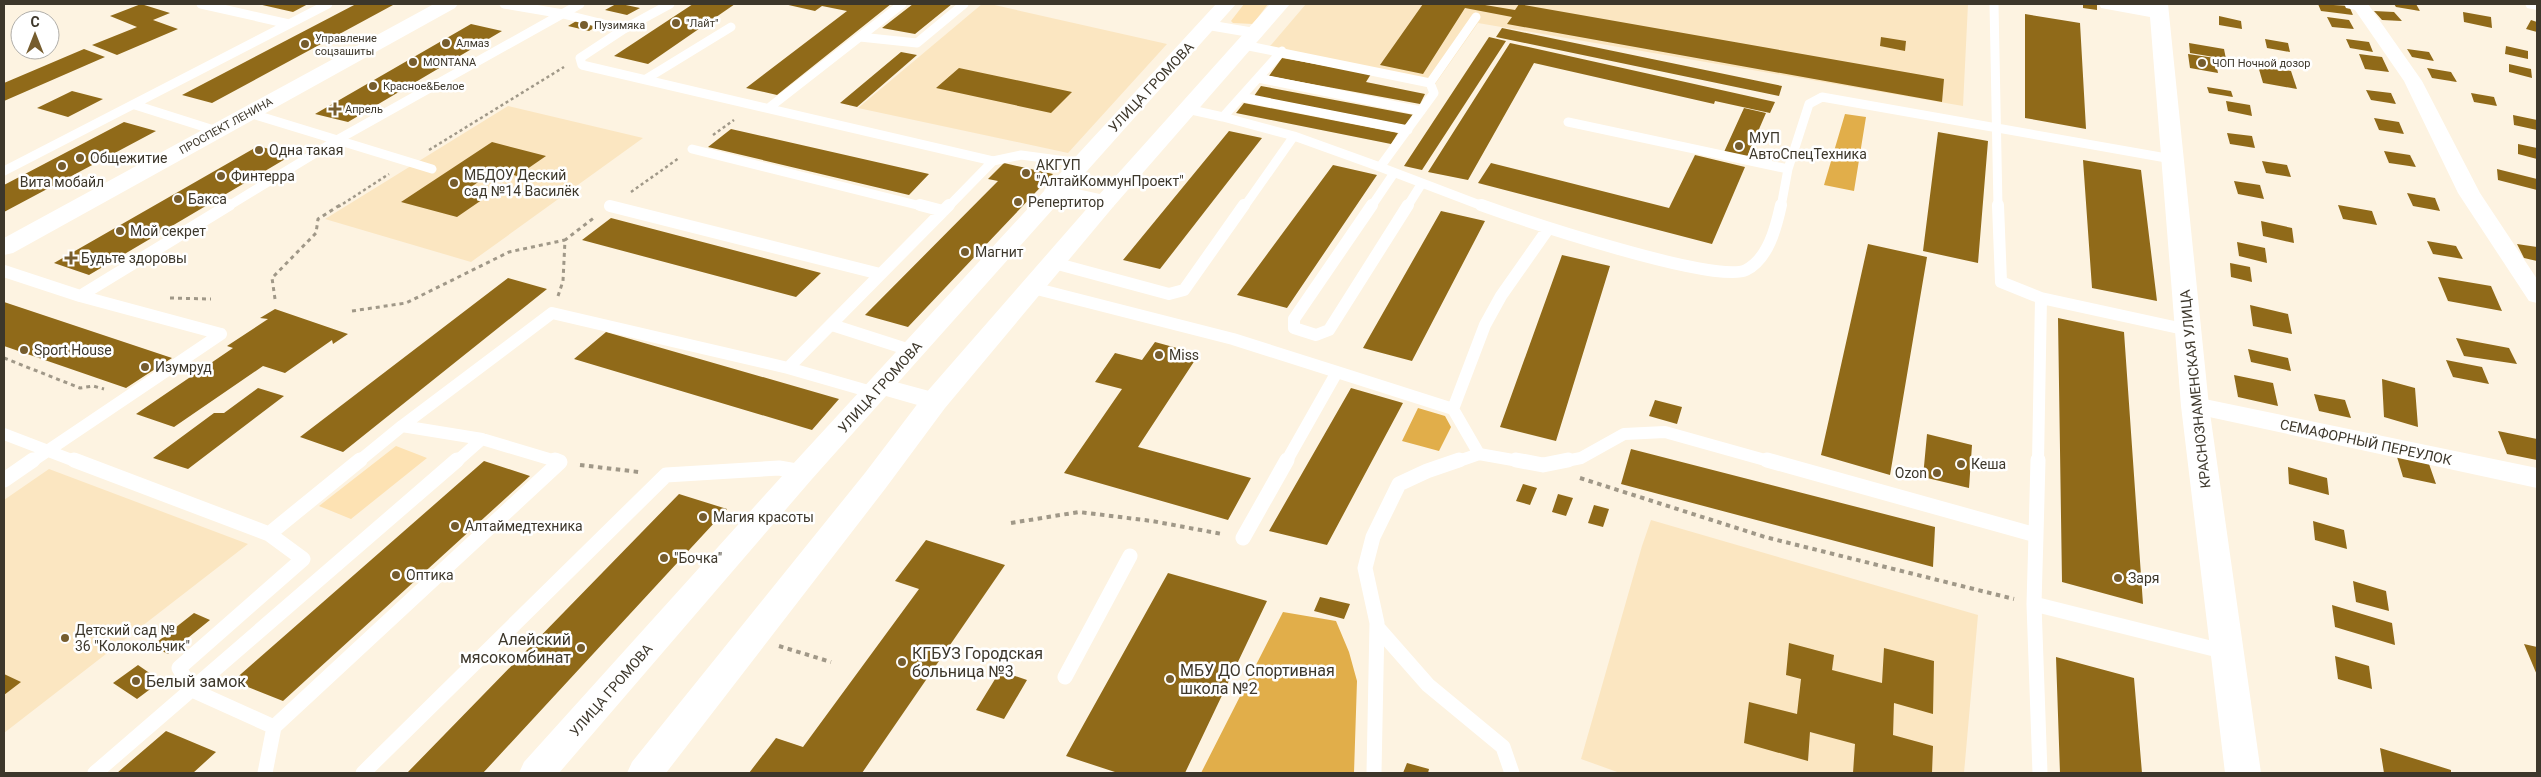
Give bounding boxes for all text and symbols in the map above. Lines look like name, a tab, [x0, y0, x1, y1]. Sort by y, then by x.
north arrow	[10, 10, 60, 60]
text: С	[30, 14, 40, 30]
marker: "Лайт"	[670, 17, 682, 29]
place label: "Лайт"	[686, 17, 719, 30]
marker: Пузимяка	[578, 19, 590, 31]
place label: Пузимяка	[594, 19, 645, 32]
place label: Управление соцзашиты	[315, 32, 377, 58]
marker: Алмаз	[440, 37, 452, 49]
place label: Алмаз	[456, 37, 490, 50]
marker: Управление соцзашиты	[299, 38, 311, 50]
street label: УЛИЦА ГРОМОВА	[1105, 39, 1197, 135]
marker: MONTANA	[407, 56, 419, 68]
place label: MONTANA	[423, 56, 477, 69]
marker: ЧОП Ночной дозор	[2196, 57, 2208, 69]
place label: ЧОП Ночной дозор	[2212, 57, 2310, 70]
marker: Красное&Белое	[367, 80, 379, 92]
place label: Красное&Белое	[383, 80, 465, 93]
street label: ПРОСПЕКТ ЛЕНИНА	[177, 95, 276, 157]
marker: Апрель	[329, 103, 341, 115]
place label: Апрель	[345, 103, 383, 116]
place label: МУП АвтоСпецТехника	[1749, 130, 1867, 162]
marker: МУП АвтоСпецТехника	[1733, 140, 1745, 152]
place label: Одна такая	[269, 142, 343, 158]
marker: Одна такая	[253, 144, 265, 156]
place label: Общежитие	[90, 150, 167, 166]
marker: Общежитие	[74, 152, 86, 164]
place label: АКГУП "АлтайКоммунПроект"	[1036, 157, 1184, 189]
marker: Вита мобайл	[56, 160, 68, 172]
place label: МБДОУ Деский сад №14 Василёк	[464, 167, 580, 199]
marker: АКГУП "АлтайКоммунПроект"	[1020, 167, 1032, 179]
place label: Финтерра	[231, 168, 295, 184]
marker: Финтерра	[215, 170, 227, 182]
place label: Вита мобайл	[20, 174, 104, 190]
marker: МБДОУ Деский сад №14 Василёк	[448, 177, 460, 189]
place label: Бакса	[188, 191, 227, 207]
marker: Бакса	[172, 193, 184, 205]
place label: Репертитор	[1028, 194, 1104, 210]
marker: Репертитор	[1012, 196, 1024, 208]
place label: Мой секрет	[130, 223, 206, 239]
marker: Мой секрет	[114, 225, 126, 237]
place label: Магнит	[975, 244, 1024, 260]
marker: Магнит	[959, 246, 971, 258]
place label: Будьте здоровы	[81, 250, 187, 266]
marker: Будьте здоровы	[65, 252, 77, 264]
street label: КРАСНОЗНАМЕНСКАЯ УЛИЦА	[2177, 289, 2213, 489]
street label: УЛИЦА ГРОМОВА	[835, 338, 925, 436]
place label: Sport House	[34, 342, 112, 358]
marker: Sport House	[18, 344, 30, 356]
place label: Miss	[1169, 347, 1199, 363]
marker: Miss	[1153, 349, 1165, 361]
place label: Изумруд	[155, 359, 212, 375]
marker: Изумруд	[139, 361, 151, 373]
street label: СЕМАФОРНЫЙ ПЕРЕУЛОК	[2279, 416, 2453, 468]
place label: Кеша	[1971, 456, 2006, 472]
marker: Кеша	[1955, 458, 1967, 470]
place label: Ozon	[1895, 465, 1927, 481]
marker: Ozon	[1931, 467, 1943, 479]
place label: Магия красоты	[713, 509, 814, 525]
marker: Магия красоты	[697, 511, 709, 523]
place label: Алтаймедтехника	[465, 518, 583, 534]
marker: Алтаймедтехника	[449, 520, 461, 532]
place label: "Бочка"	[674, 550, 722, 566]
marker: "Бочка"	[658, 552, 670, 564]
place label: Оптика	[406, 567, 454, 583]
marker: Оптика	[390, 569, 402, 581]
place label: Заря	[2128, 570, 2159, 586]
marker: Заря	[2112, 572, 2124, 584]
place label: Детский сад № 36 "Колокольчик"	[75, 622, 190, 654]
place label: Алейский мясокомбинат	[460, 630, 571, 667]
marker: Детский сад № 36 "Колокольчик"	[59, 632, 71, 644]
street label: УЛИЦА ГРОМОВА	[566, 641, 656, 739]
marker: Алейский мясокомбинат	[575, 642, 587, 654]
place label: КГБУЗ Городская больница №3	[912, 644, 1043, 681]
marker: КГБУЗ Городская больница №3	[896, 656, 908, 668]
place label: МБУ ДО Спортивная школа №2	[1180, 661, 1335, 698]
place label: Белый замок	[146, 672, 246, 691]
marker: МБУ ДО Спортивная школа №2	[1164, 673, 1176, 685]
marker: Белый замок	[130, 675, 142, 687]

